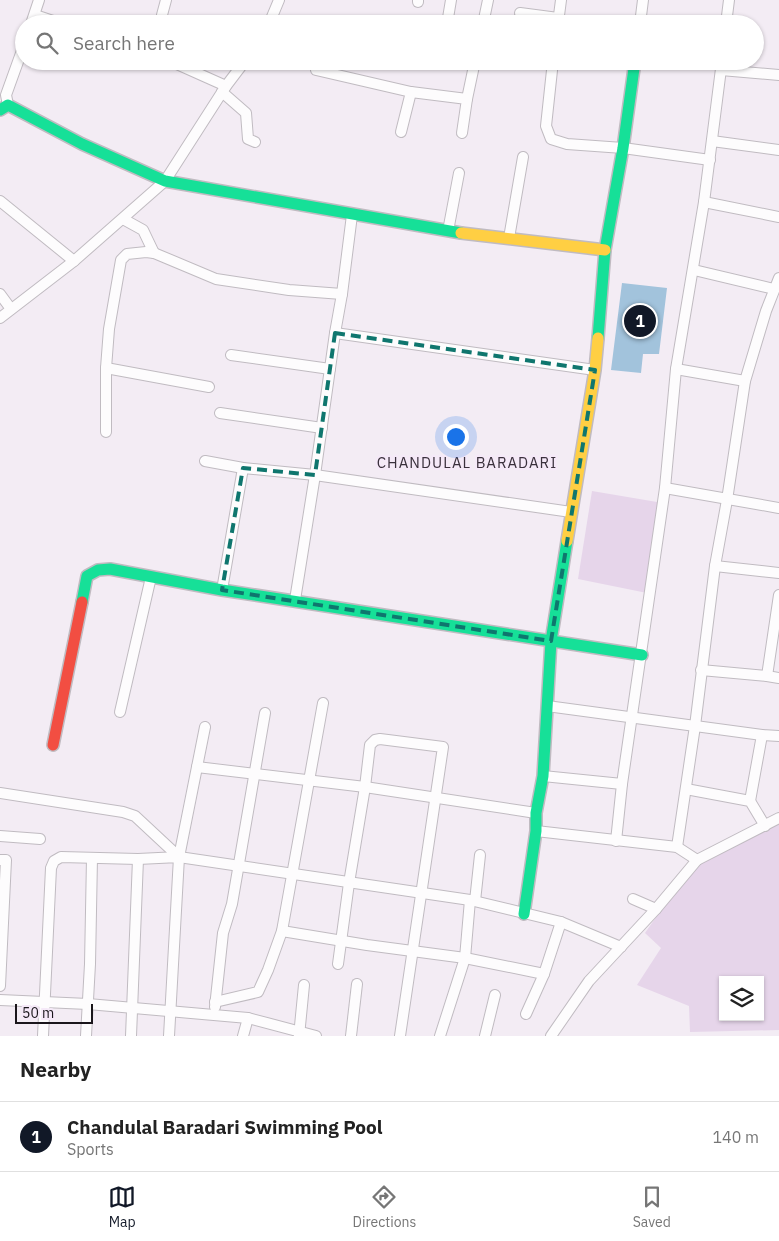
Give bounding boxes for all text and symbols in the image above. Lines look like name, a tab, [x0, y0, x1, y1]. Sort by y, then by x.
search box	[15, 15, 764, 70]
icon: search	[33, 29, 61, 57]
text: Search here	[73, 31, 175, 55]
pin: 1	[624, 302, 656, 340]
your location	[443, 424, 469, 450]
district label: CHANDULAL BARADARI	[377, 453, 557, 472]
map controls	[719, 976, 764, 1021]
button: layers	[719, 976, 764, 1021]
scale bar	[15, 1001, 92, 1024]
text: 50 m	[22, 1004, 54, 1022]
text: Nearby	[20, 1055, 91, 1083]
text: Chandulal Baradari Swimming Pool	[67, 1115, 382, 1139]
text: 1	[31, 1127, 41, 1147]
text: 140 m	[712, 1127, 759, 1147]
text: Sports	[67, 1139, 114, 1159]
tab: Map	[108, 1183, 136, 1231]
tab: Directions	[353, 1183, 416, 1231]
tab: Saved	[633, 1183, 671, 1231]

